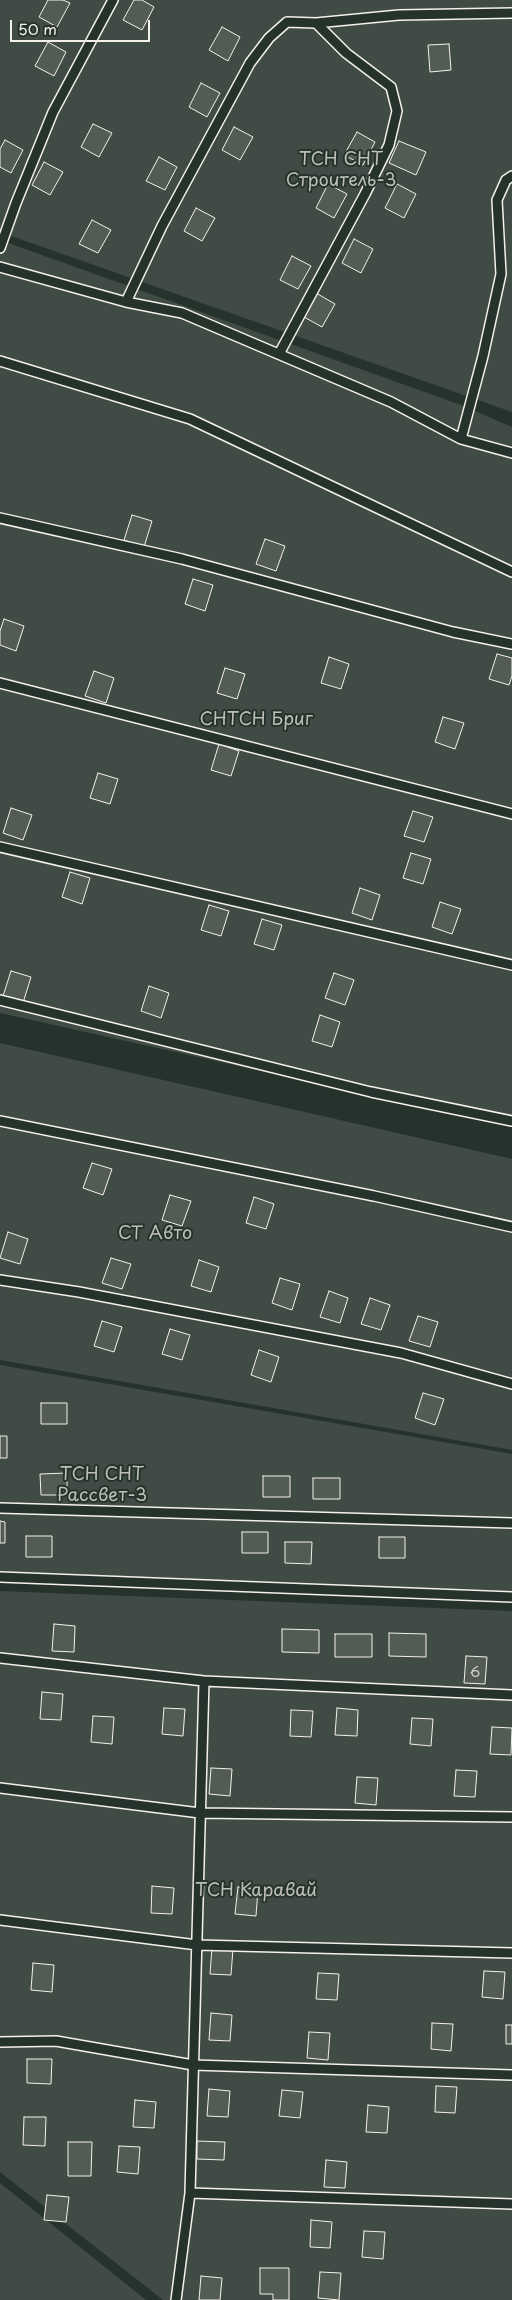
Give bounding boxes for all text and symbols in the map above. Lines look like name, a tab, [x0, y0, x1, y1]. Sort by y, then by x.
scale bar	[12, 10, 152, 42]
text: 50 m	[18, 17, 57, 40]
park label: ТСН СНТ Строитель-3	[286, 149, 396, 192]
park label: СНТСН Бриг	[199, 709, 313, 731]
park label: СТ Авто	[118, 1223, 192, 1245]
park label: ТСН СНТ Рассвет-3	[57, 1464, 147, 1506]
house number: 6	[470, 1664, 480, 1682]
park label: ТСН Каравай	[195, 1880, 317, 1902]

